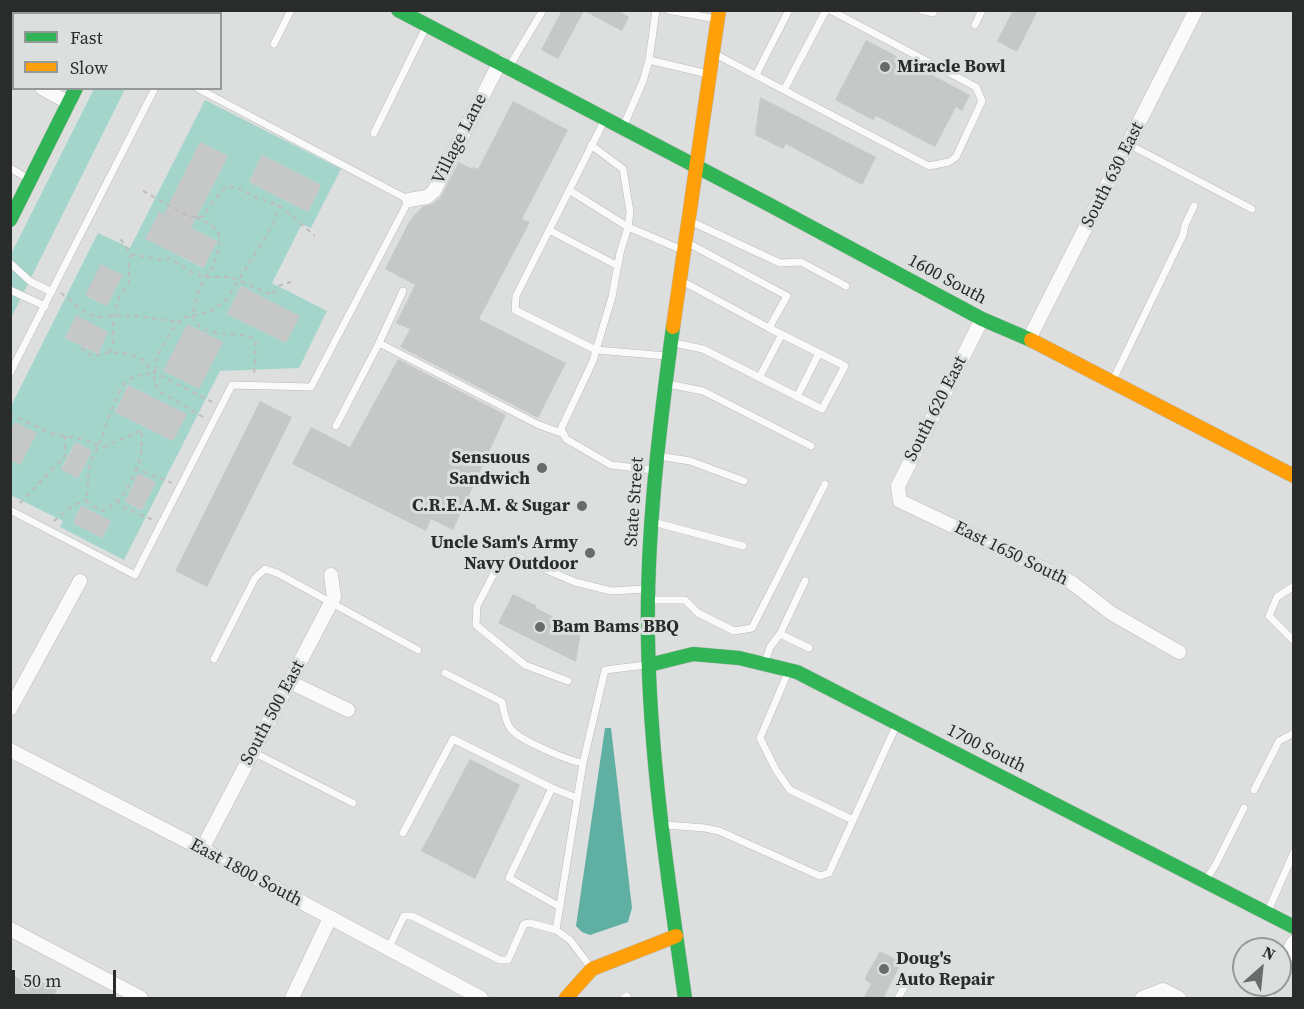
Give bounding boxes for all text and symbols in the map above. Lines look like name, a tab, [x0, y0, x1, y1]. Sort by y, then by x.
legend	[12, 12, 222, 90]
text: Fast	[70, 25, 103, 50]
text: Slow	[70, 55, 108, 80]
place label: Miracle Bowl	[897, 56, 1006, 78]
marker: Miracle Bowl	[878, 60, 892, 74]
street label: Village Lane	[428, 90, 492, 188]
street label: South 630 East	[1077, 119, 1149, 231]
street label: 1600 South	[904, 250, 990, 310]
street label: South 620 East	[900, 353, 972, 465]
place label: Sensuous Sandwich	[449, 447, 530, 490]
street label: State Street	[621, 456, 649, 548]
marker: Sensuous Sandwich	[535, 461, 549, 475]
place label: C.R.E.A.M. & Sugar	[412, 495, 570, 517]
marker: C.R.E.A.M. & Sugar	[575, 499, 589, 513]
street label: East 1650 South	[950, 517, 1072, 591]
place label: Uncle Sam's Army Navy Outdoor	[430, 532, 578, 574]
marker: Uncle Sam's Army Navy Outdoor	[583, 546, 597, 560]
place label: Bam Bams BBQ	[552, 616, 679, 638]
marker: Bam Bams BBQ	[533, 620, 547, 634]
street label: South 500 East	[236, 657, 310, 769]
street label: 1700 South	[943, 720, 1029, 778]
street label: East 1800 South	[186, 834, 306, 912]
north arrow	[1232, 937, 1292, 997]
text: N	[1259, 940, 1279, 965]
place label: Doug's Auto Repair	[896, 948, 995, 990]
scale bar	[15, 958, 118, 996]
marker: Doug's Auto Repair	[877, 962, 891, 976]
text: 50 m	[23, 968, 61, 993]

